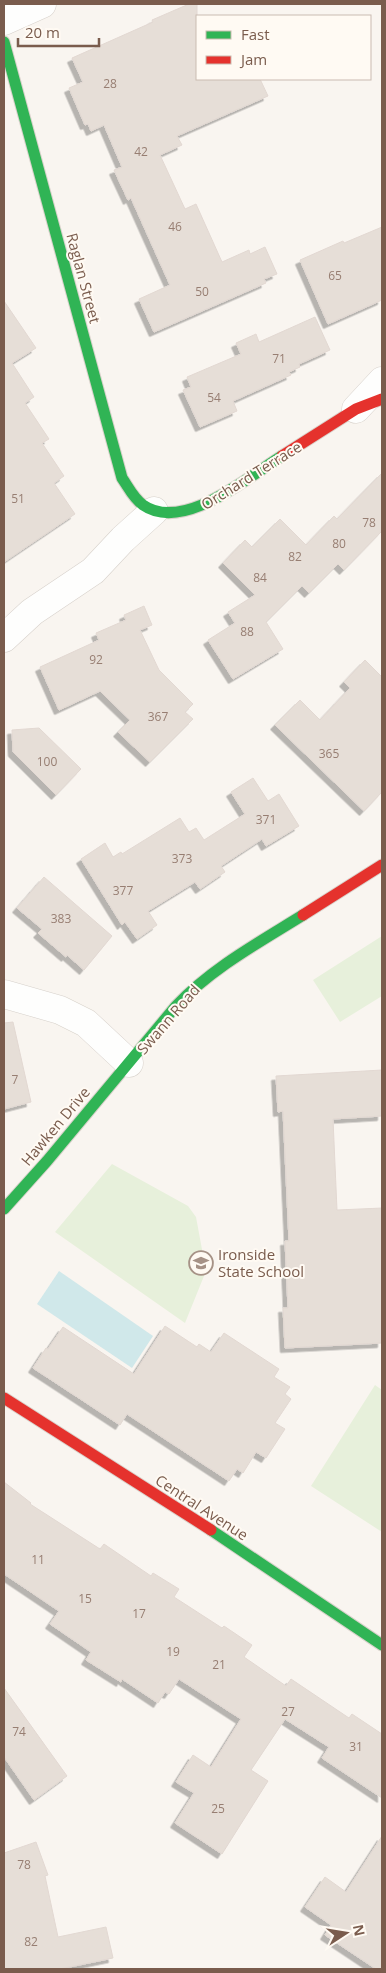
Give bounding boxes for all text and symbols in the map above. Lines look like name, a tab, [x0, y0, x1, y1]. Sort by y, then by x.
scale bar	[18, 15, 99, 47]
legend	[196, 15, 371, 80]
text: 20 m	[25, 22, 60, 42]
text: Fast	[241, 24, 270, 44]
text: Jam	[239, 49, 267, 69]
house number: 28	[103, 75, 117, 92]
house number: 42	[134, 143, 148, 160]
house number: 46	[168, 218, 182, 235]
street label: Raglan Street	[62, 231, 106, 325]
house number: 65	[328, 267, 342, 284]
house number: 50	[195, 283, 209, 300]
house number: 71	[272, 350, 286, 367]
house number: 54	[207, 389, 221, 406]
street label: Orchard Terrace	[197, 436, 305, 514]
house number: 51	[11, 490, 25, 507]
house number: 78	[362, 514, 376, 531]
house number: 80	[332, 535, 346, 552]
house number: 82	[288, 548, 302, 565]
house number: 84	[253, 569, 267, 586]
house number: 88	[240, 623, 254, 640]
house number: 92	[89, 651, 103, 668]
house number: 367	[148, 708, 168, 725]
house number: 365	[319, 745, 339, 762]
house number: 100	[37, 753, 57, 770]
house number: 371	[256, 811, 276, 828]
house number: 373	[172, 850, 192, 867]
house number: 377	[113, 882, 133, 899]
house number: 383	[51, 910, 71, 927]
street label: Swann Road	[132, 980, 204, 1058]
house number: 7	[12, 1071, 19, 1088]
street label: Hawken Drive	[16, 1082, 94, 1170]
place label: Ironside State School	[218, 1244, 304, 1281]
school or university icon: Ironside State School	[188, 1250, 214, 1276]
street label: Central Avenue	[152, 1470, 252, 1544]
house number: 11	[31, 1551, 45, 1568]
house number: 15	[78, 1590, 92, 1607]
house number: 17	[132, 1605, 146, 1622]
house number: 19	[166, 1643, 180, 1660]
house number: 21	[212, 1656, 226, 1673]
house number: 27	[281, 1703, 295, 1720]
house number: 74	[12, 1723, 26, 1740]
house number: 31	[349, 1738, 363, 1755]
house number: 25	[211, 1800, 225, 1817]
house number: 78	[17, 1856, 31, 1873]
north arrow	[321, 1908, 371, 1958]
text: N	[349, 1923, 370, 1938]
house number: 82	[24, 1933, 38, 1950]

